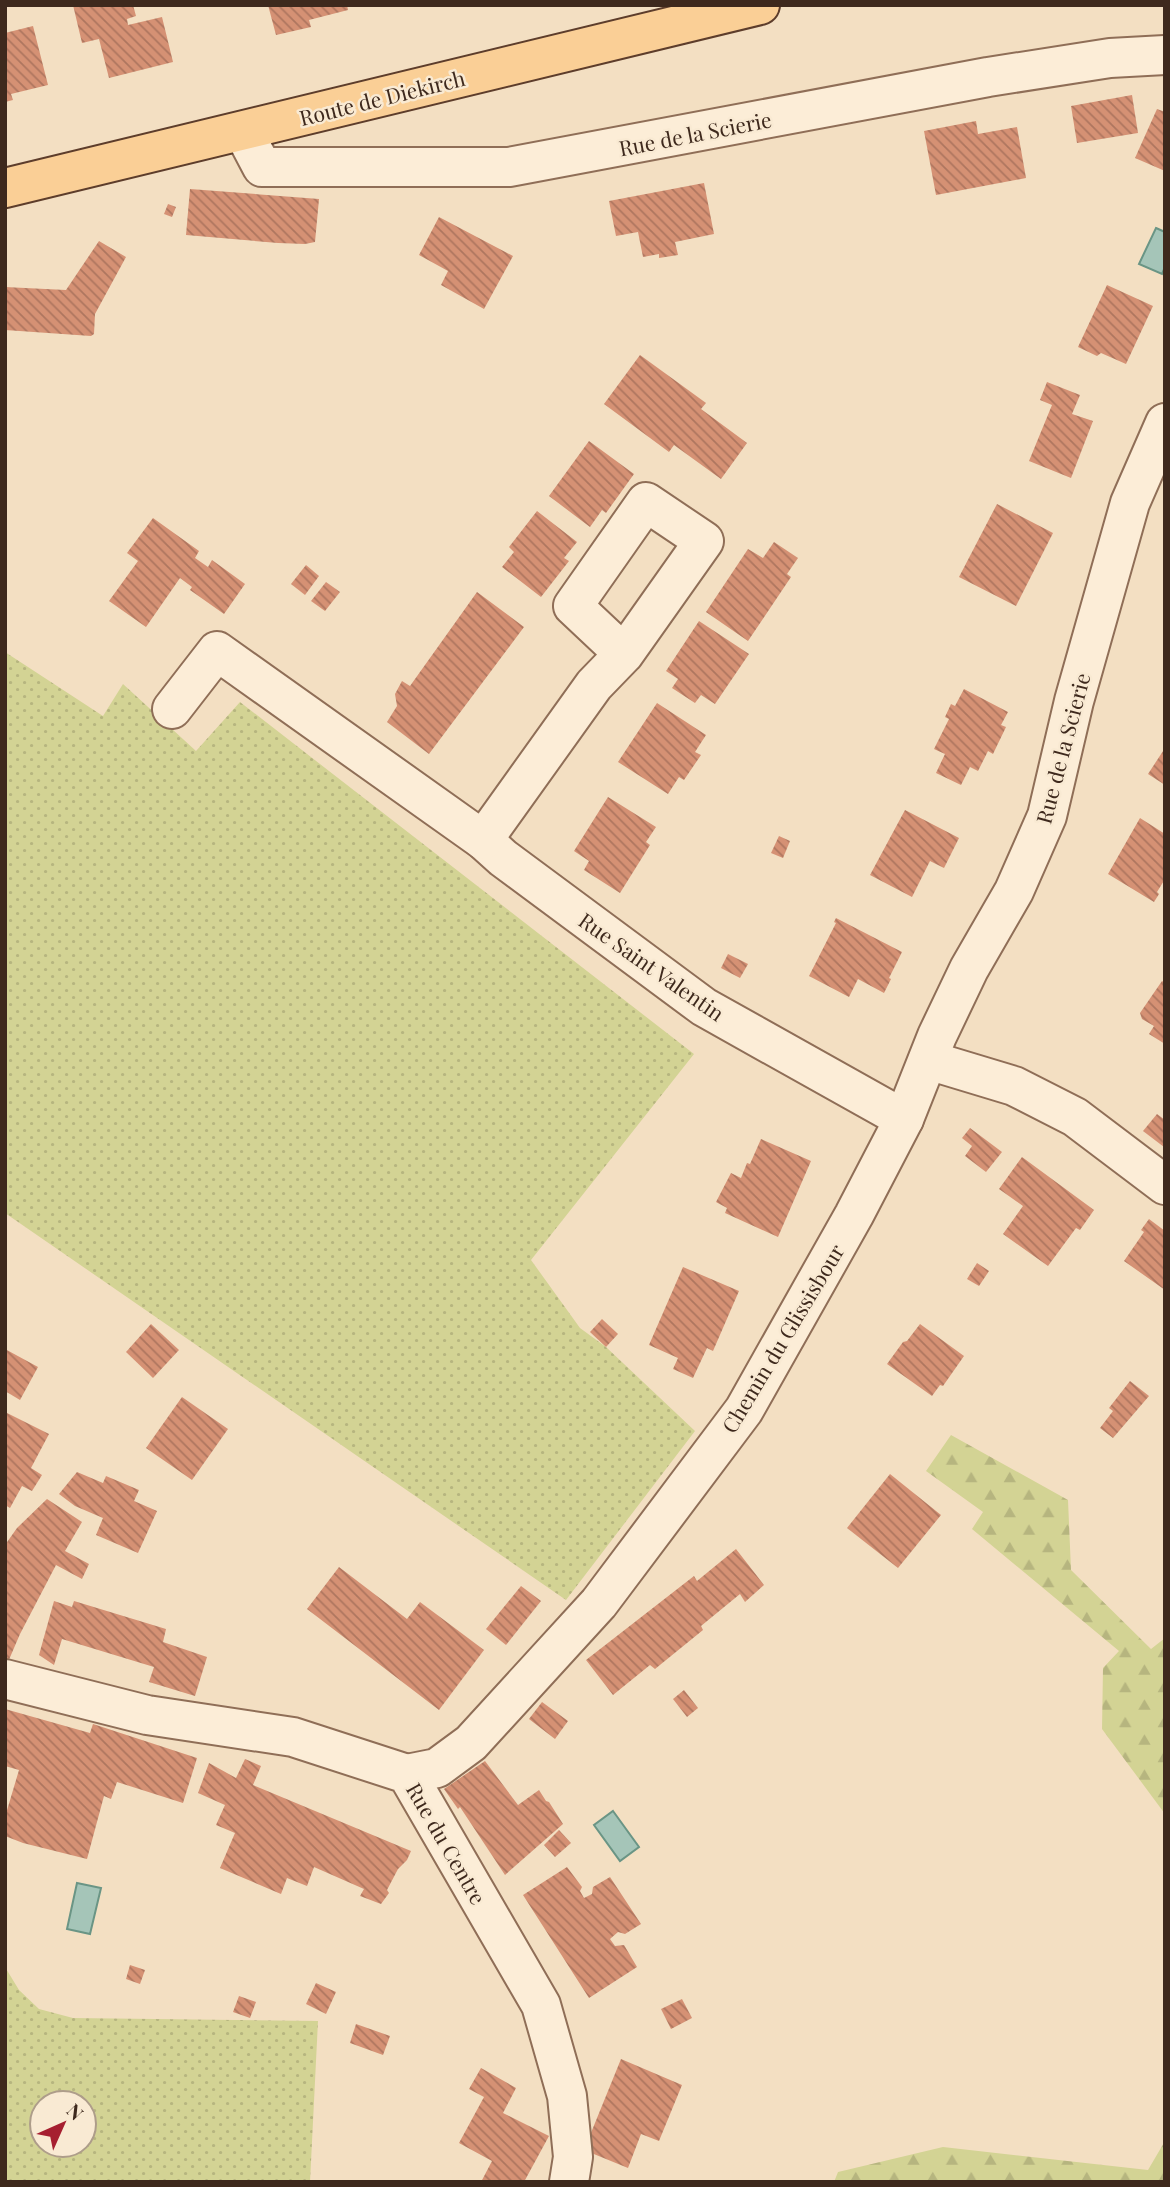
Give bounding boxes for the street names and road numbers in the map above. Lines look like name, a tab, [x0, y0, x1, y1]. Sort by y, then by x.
street label: Route de Diekirch	[296, 63, 468, 131]
street label: Rue de la Scierie	[616, 104, 774, 162]
street label: Rue de la Scierie	[1028, 670, 1096, 826]
street label: Rue Saint Valentin	[574, 905, 731, 1027]
street label: Chemin du Glissisbour	[714, 1238, 850, 1438]
street label: Rue du Centre	[401, 1777, 493, 1909]

